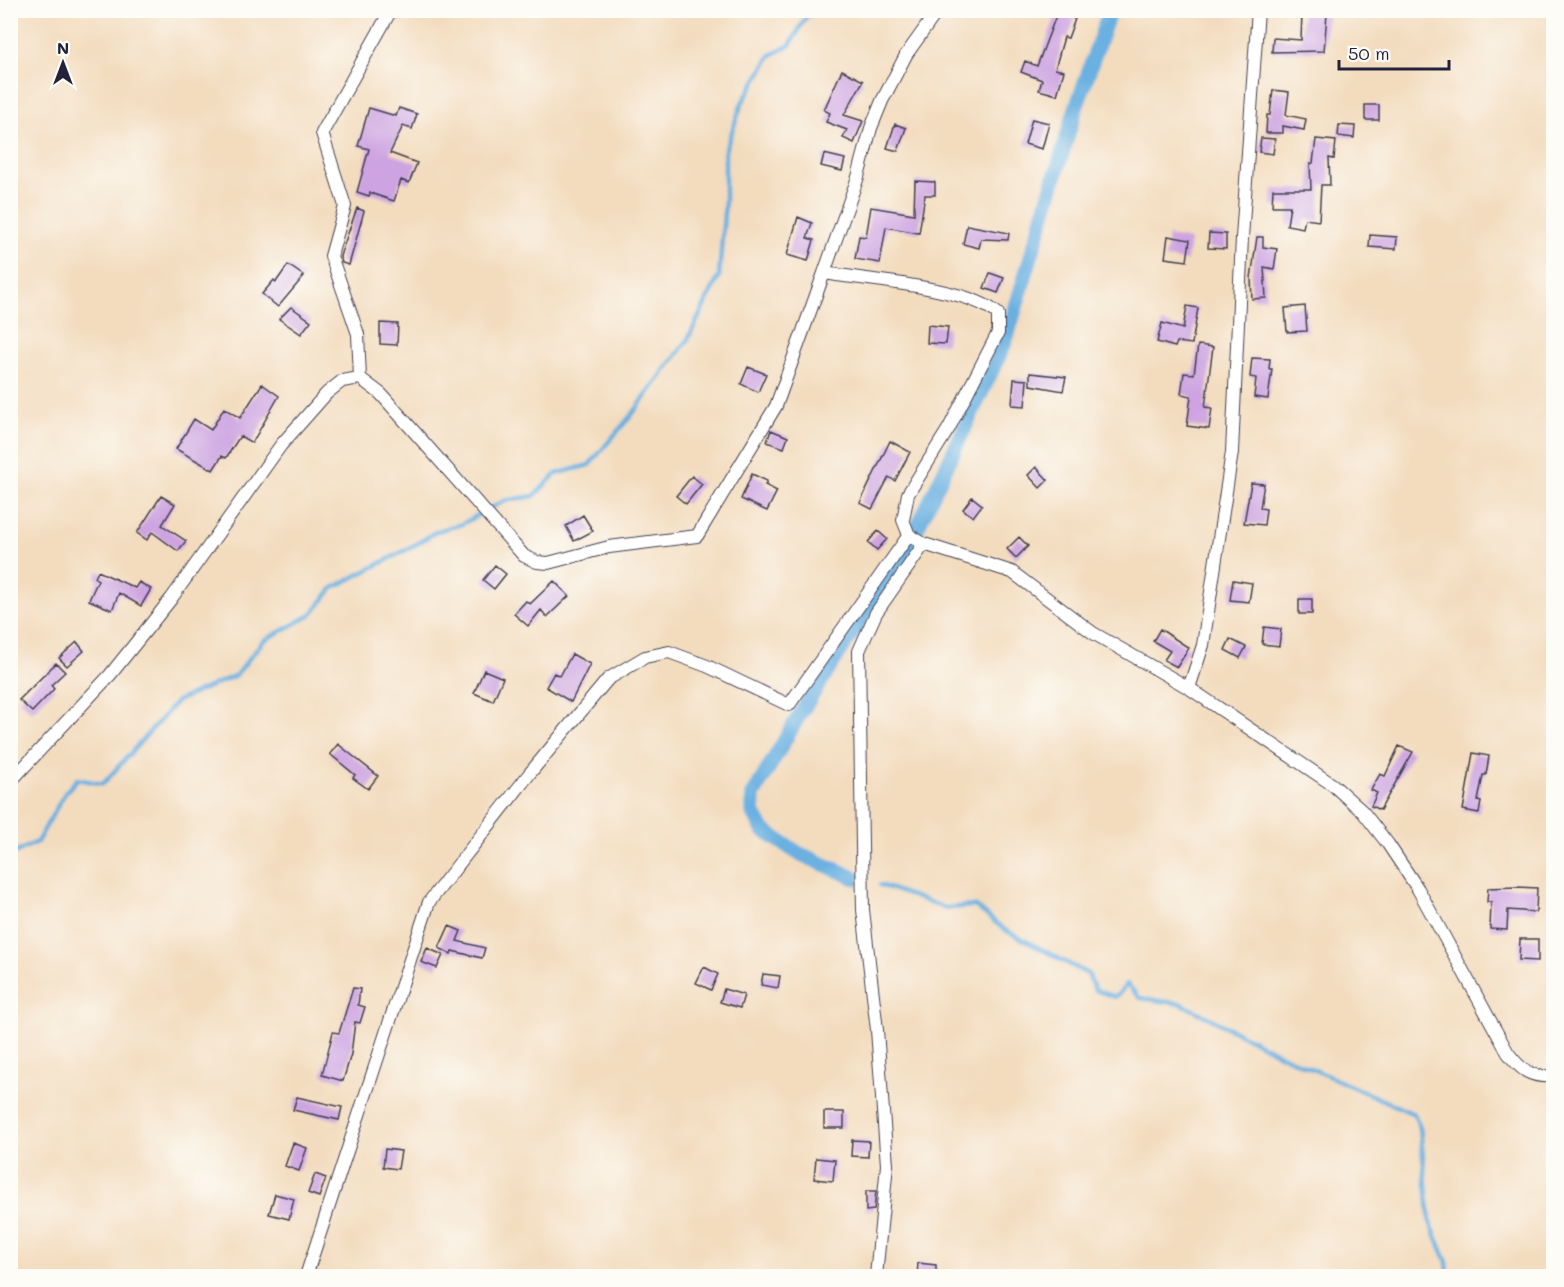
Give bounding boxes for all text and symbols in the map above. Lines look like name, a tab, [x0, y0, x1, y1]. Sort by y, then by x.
north arrow	[33, 33, 93, 93]
scale bar	[1339, 33, 1448, 71]
text: N	[57, 37, 69, 58]
text: 50 m	[1348, 41, 1390, 65]

